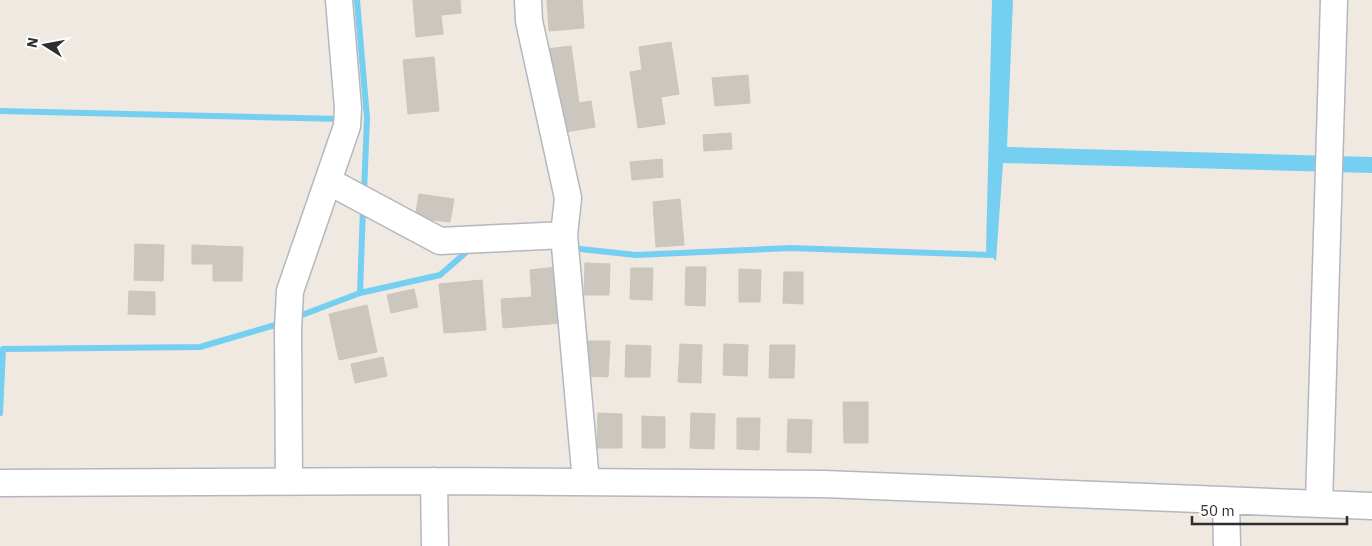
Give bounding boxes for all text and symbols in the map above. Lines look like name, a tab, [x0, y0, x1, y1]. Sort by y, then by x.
north arrow	[20, 20, 70, 70]
text: N	[22, 36, 42, 49]
scale bar	[1192, 494, 1347, 526]
text: 50 m	[1200, 501, 1235, 520]

